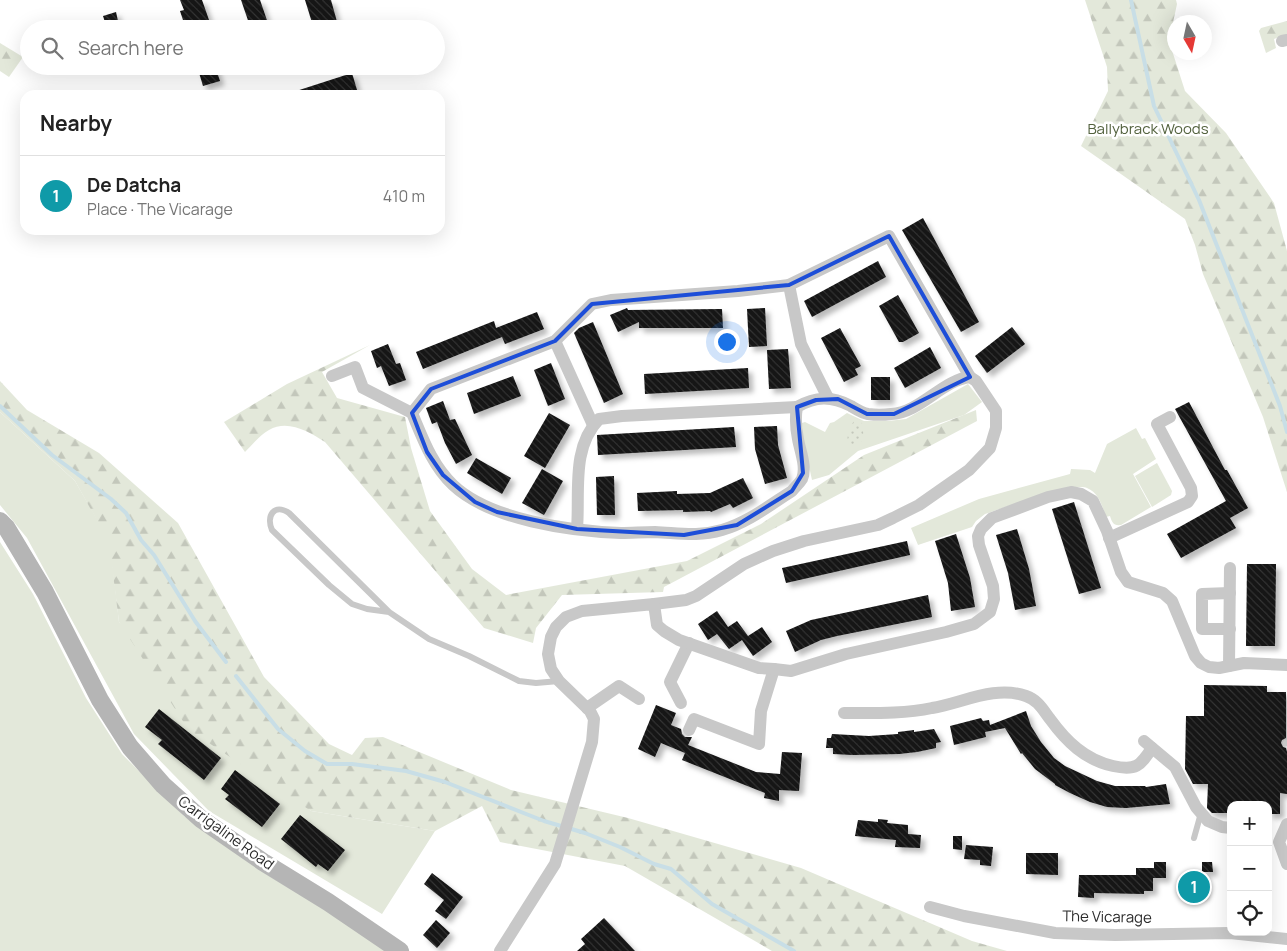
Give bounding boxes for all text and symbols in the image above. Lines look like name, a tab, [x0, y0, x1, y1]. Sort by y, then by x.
north arrow	[1167, 15, 1212, 60]
search box	[20, 20, 445, 75]
icon: search	[38, 34, 66, 62]
text: Search here	[78, 35, 184, 61]
text: Nearby	[40, 109, 112, 137]
park label: Ballybrack Woods	[1087, 118, 1209, 139]
text: De Datcha	[87, 172, 181, 198]
text: 1	[52, 185, 60, 207]
text: 410 m	[383, 185, 425, 207]
text: Place · The Vicarage	[87, 198, 233, 220]
your location	[714, 329, 740, 355]
street label: Carrigaline Road	[174, 791, 278, 875]
map controls	[1227, 801, 1272, 936]
button: +	[1227, 801, 1272, 846]
button: −	[1227, 846, 1272, 891]
pin: 1	[1178, 868, 1210, 906]
button: locate	[1227, 891, 1272, 936]
street label: The Vicarage	[1062, 905, 1152, 928]

